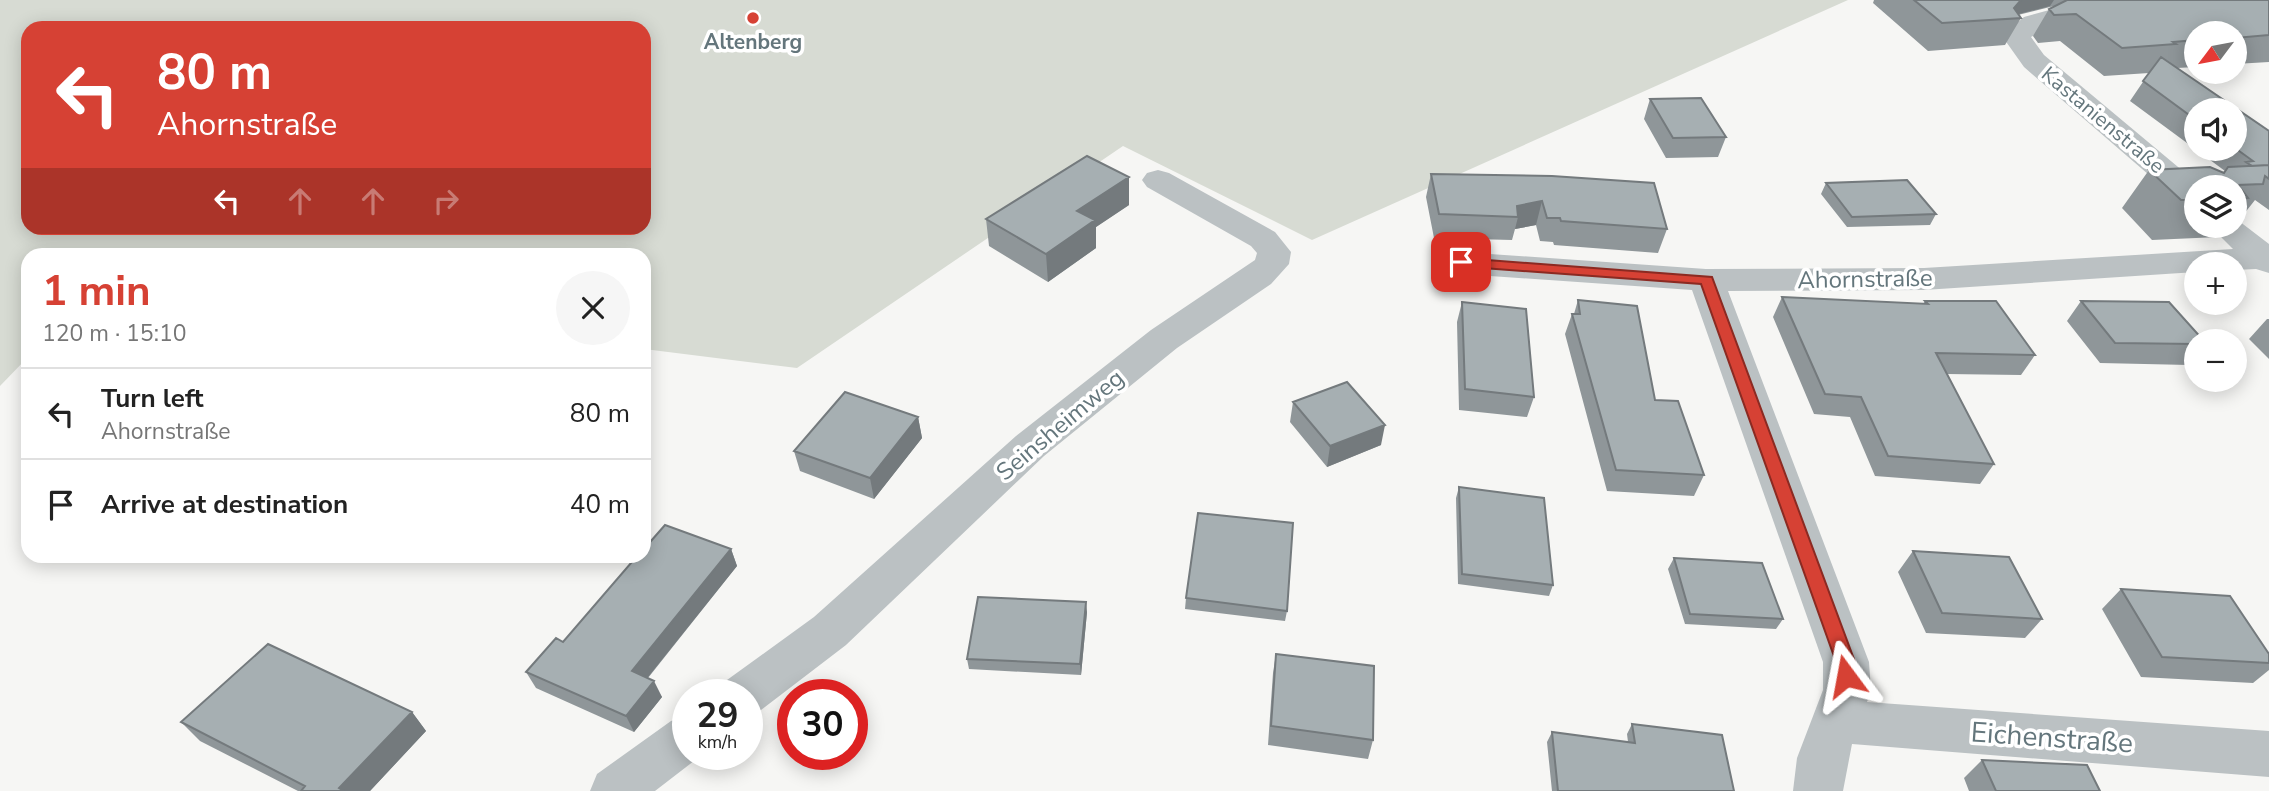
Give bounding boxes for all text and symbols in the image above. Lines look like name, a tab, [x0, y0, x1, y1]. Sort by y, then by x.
marker: Altenberg	[745, 10, 761, 26]
north arrow	[2184, 21, 2247, 84]
map controls	[2184, 21, 2247, 392]
place label: Altenberg	[704, 28, 802, 56]
text: 80 m	[157, 39, 272, 106]
icon: left	[42, 49, 133, 140]
street label: Kastanienstraße	[2036, 60, 2170, 180]
button: sound	[2184, 98, 2247, 161]
text: Ahornstraße	[157, 103, 337, 146]
button: layers	[2184, 175, 2247, 238]
icon: left	[208, 182, 246, 220]
icon: ahead	[281, 182, 319, 220]
icon: ahead	[354, 182, 392, 220]
icon: right	[427, 182, 465, 220]
pin	[1431, 232, 1491, 292]
icon: arrive	[1442, 243, 1480, 281]
button: +	[2184, 252, 2247, 315]
street label: Ahornstraße	[1797, 262, 1933, 296]
text: 1 min	[42, 263, 151, 320]
button: close	[556, 271, 630, 345]
text: 120 m · 15:10	[42, 318, 187, 349]
button: −	[2184, 329, 2247, 392]
street label: Seinsheimweg	[989, 362, 1131, 488]
text: Turn left	[101, 381, 204, 416]
icon: left	[42, 395, 80, 433]
text: 80 m	[570, 396, 630, 431]
text: Ahornstraße	[101, 416, 231, 447]
icon: arrive	[42, 486, 80, 524]
text: Arrive at destination	[101, 487, 348, 522]
text: 40 m	[570, 487, 630, 522]
position arrow	[1809, 639, 1883, 713]
speed limit sign: 30	[777, 679, 868, 770]
text: 29	[696, 692, 739, 739]
street label: Eichenstraße	[1970, 713, 2134, 763]
text: km/h	[698, 730, 737, 754]

